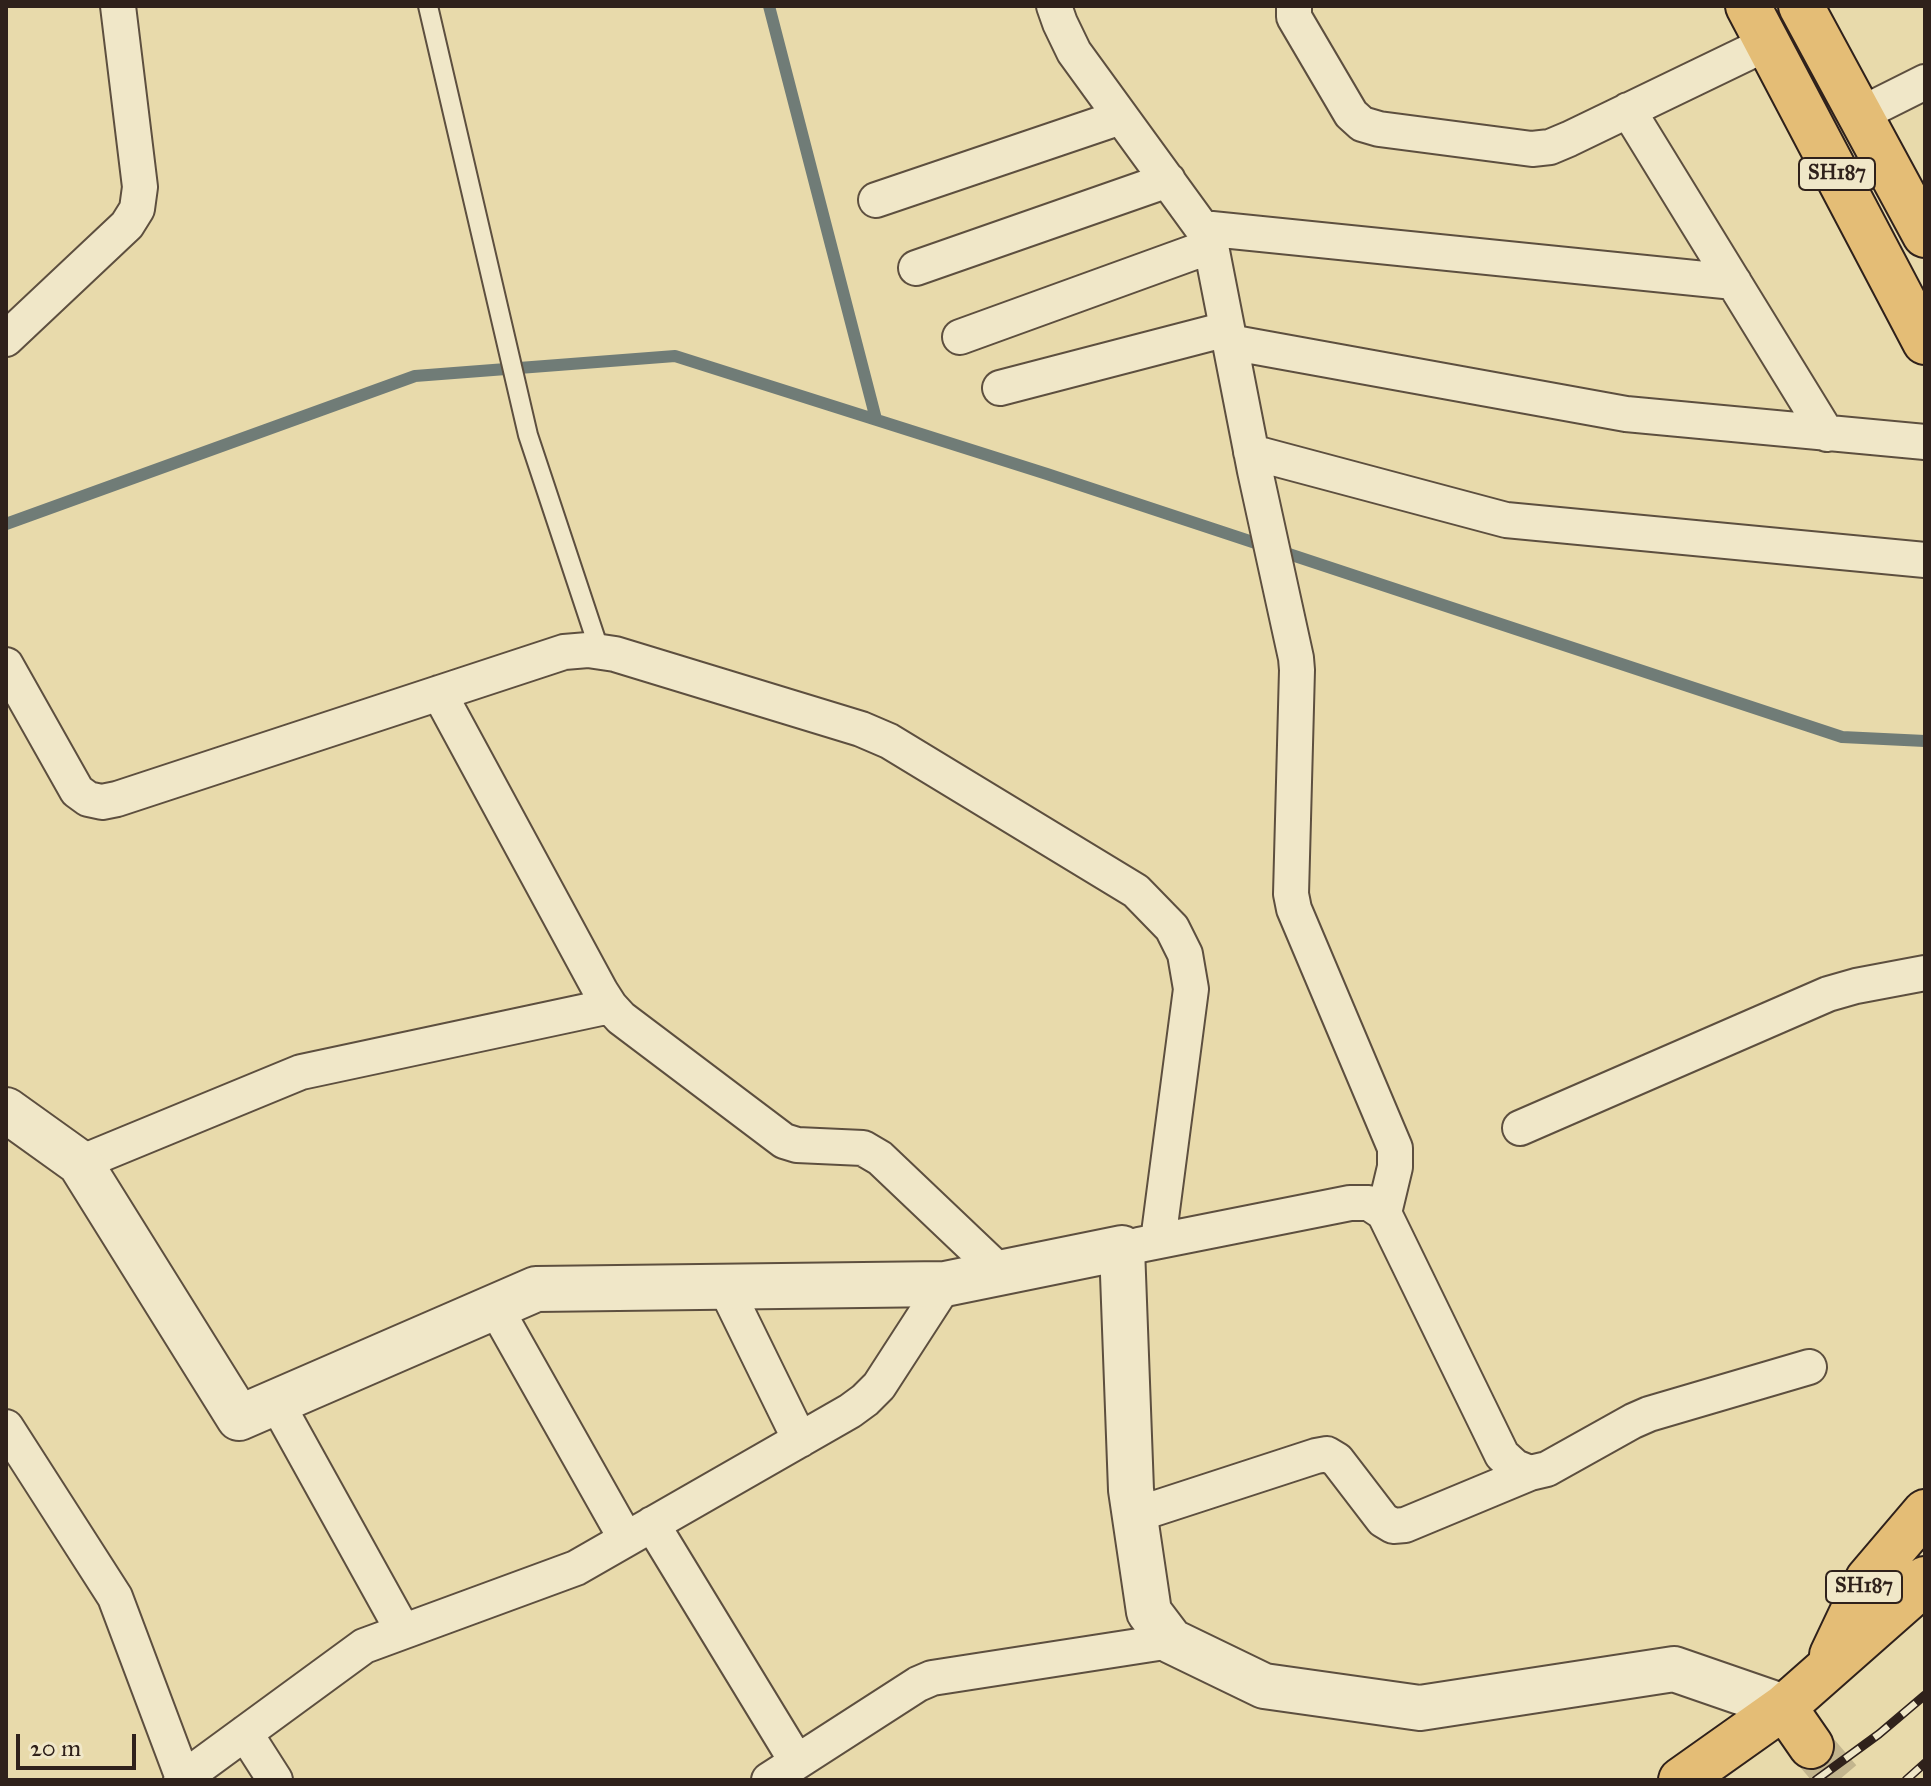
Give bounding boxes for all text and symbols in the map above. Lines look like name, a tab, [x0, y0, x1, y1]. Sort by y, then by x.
road number: SH187	[1799, 158, 1875, 190]
road number: SH187	[1826, 1571, 1902, 1603]
scale bar	[20, 1718, 140, 1768]
text: 20 m	[30, 1733, 81, 1763]

